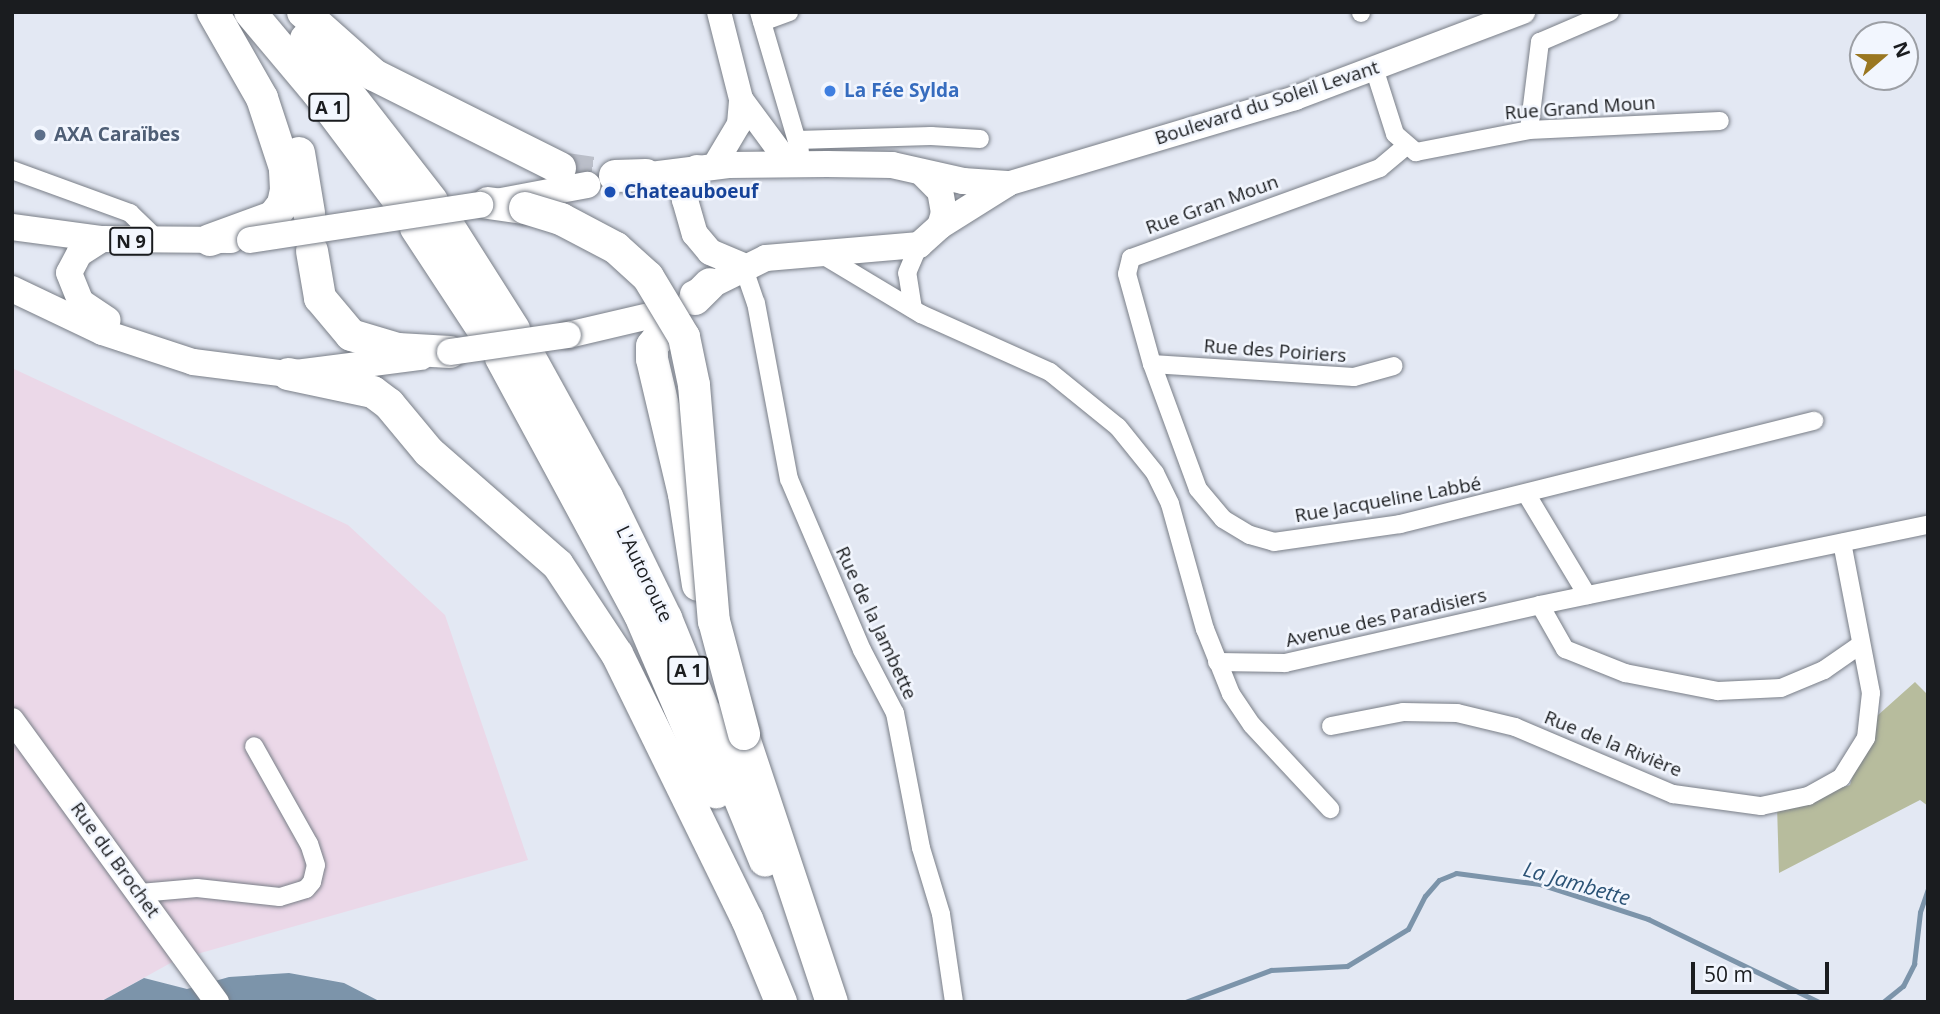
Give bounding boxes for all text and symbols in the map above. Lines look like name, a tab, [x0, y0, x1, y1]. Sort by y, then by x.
north arrow	[1849, 21, 1919, 91]
text: N	[1887, 38, 1917, 61]
street label: Boulevard du Soleil Levant	[1152, 56, 1382, 150]
place label: La Fée Sylda	[844, 80, 960, 102]
marker: La Fée Sylda	[822, 83, 838, 99]
street label: Rue Grand Moun	[1504, 91, 1656, 125]
road number: A 1	[308, 92, 350, 122]
place label: AXA Caraïbes	[54, 124, 180, 146]
marker: AXA Caraïbes	[32, 127, 48, 143]
street label: Rue Gran Moun	[1143, 170, 1281, 240]
place label: Chateauboeuf	[624, 181, 758, 203]
marker: Chateauboeuf	[602, 184, 618, 200]
road number: N 9	[108, 227, 154, 256]
street label: Rue des Poiriers	[1203, 335, 1347, 367]
street label: Rue Jacqueline Labbé	[1293, 472, 1483, 528]
street label: L'Autoroute	[611, 522, 677, 626]
street label: Rue de la Jambette	[831, 543, 921, 703]
street label: Avenue des Paradisiers	[1283, 584, 1489, 652]
road number: A 1	[667, 656, 709, 684]
street label: Rue de la Rivière	[1541, 706, 1685, 782]
street label: Rue du Brochet	[66, 798, 164, 922]
water label: La Jambette	[1521, 856, 1633, 910]
scale bar	[1695, 948, 1833, 992]
text: 50 m	[1704, 960, 1753, 988]

